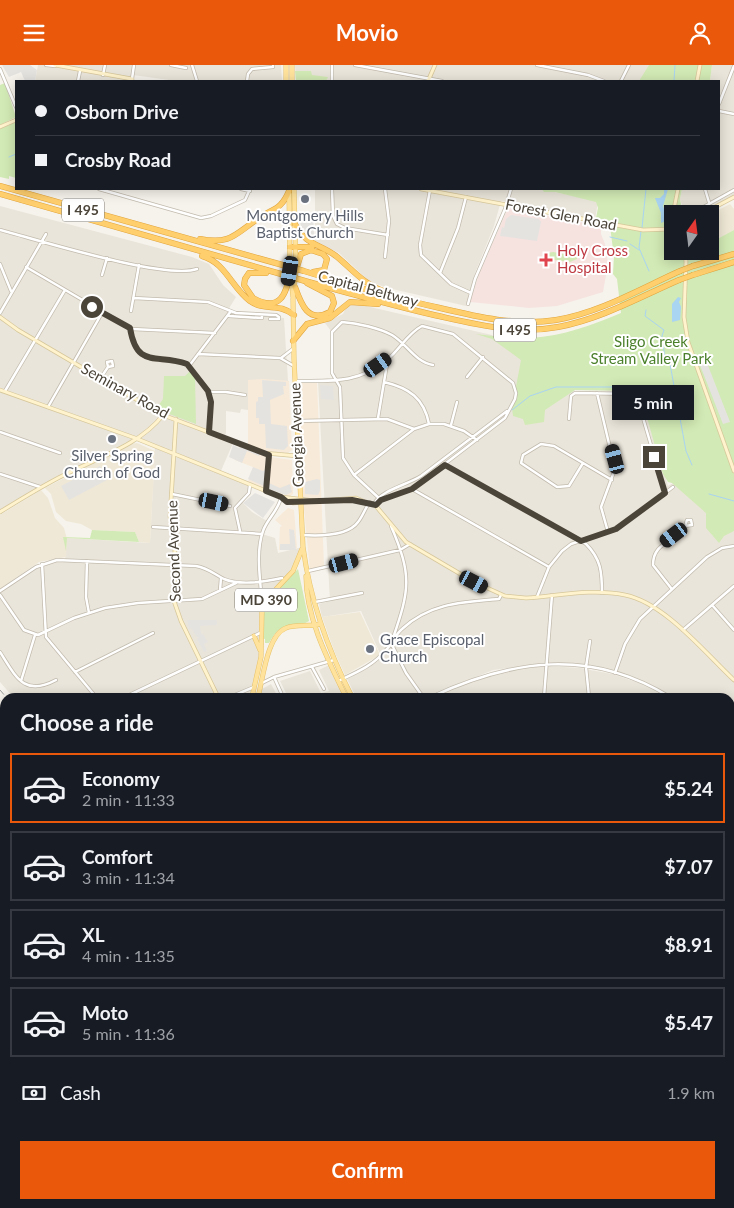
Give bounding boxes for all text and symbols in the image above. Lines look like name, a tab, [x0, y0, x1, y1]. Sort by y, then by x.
icon: menu	[20, 19, 48, 47]
text: Movio	[336, 19, 398, 46]
icon: person	[686, 19, 714, 47]
text: Osborn Drive	[65, 100, 179, 123]
text: Crosby Road	[65, 148, 171, 171]
marker: Montgomery Hills Baptist Church	[299, 193, 311, 205]
street label: Forest Glen Road	[504, 194, 618, 234]
road number: I 495	[62, 199, 104, 221]
north arrow	[664, 205, 719, 260]
map controls	[664, 205, 719, 260]
place label: Montgomery Hills Baptist Church	[246, 206, 364, 241]
place label: Holy Cross Hospital	[557, 241, 628, 276]
marker: Holy Cross Hospital	[539, 253, 553, 267]
car	[280, 255, 299, 287]
street label: Capital Beltway	[316, 266, 420, 310]
route start	[81, 296, 103, 318]
road number: I 495	[494, 319, 536, 341]
park label: Sligo Creek Stream Valley Park	[590, 332, 712, 367]
car	[361, 350, 394, 380]
street label: Seminary Road	[78, 359, 173, 422]
street label: Georgia Avenue	[285, 382, 307, 488]
callout: 5 min	[613, 385, 695, 419]
text: 5 min	[633, 393, 673, 412]
marker: Silver Spring Church of God	[106, 433, 118, 445]
car	[603, 443, 626, 475]
place label: Silver Spring Church of God	[64, 446, 160, 481]
route end	[643, 446, 665, 468]
car	[197, 492, 230, 512]
street label: Second Avenue	[162, 500, 184, 602]
car	[657, 520, 690, 550]
car	[327, 552, 360, 574]
car	[457, 568, 490, 596]
road number: MD 390	[235, 589, 297, 611]
place label: Grace Episcopal Church	[380, 630, 484, 665]
marker: Grace Episcopal Church	[364, 643, 376, 655]
text: Choose a ride	[20, 709, 154, 736]
icon: car	[22, 766, 67, 811]
text: Economy	[82, 767, 160, 790]
text: $5.24	[664, 777, 713, 800]
text: 2 min · 11:33	[82, 790, 175, 809]
icon: car	[22, 844, 67, 889]
text: Comfort	[82, 845, 153, 868]
text: $7.07	[664, 855, 713, 878]
text: 3 min · 11:34	[82, 868, 175, 887]
icon: car	[22, 922, 67, 967]
text: XL	[82, 923, 105, 946]
text: $8.91	[664, 933, 713, 956]
text: 4 min · 11:35	[82, 946, 175, 965]
icon: car	[22, 1000, 67, 1045]
text: Moto	[82, 1001, 128, 1024]
text: $5.47	[664, 1011, 713, 1034]
text: 5 min · 11:36	[82, 1024, 175, 1043]
icon: cash	[20, 1079, 48, 1107]
text: Cash	[60, 1081, 101, 1104]
text: 1.9 km	[667, 1083, 715, 1102]
button: Confirm	[20, 1141, 715, 1199]

